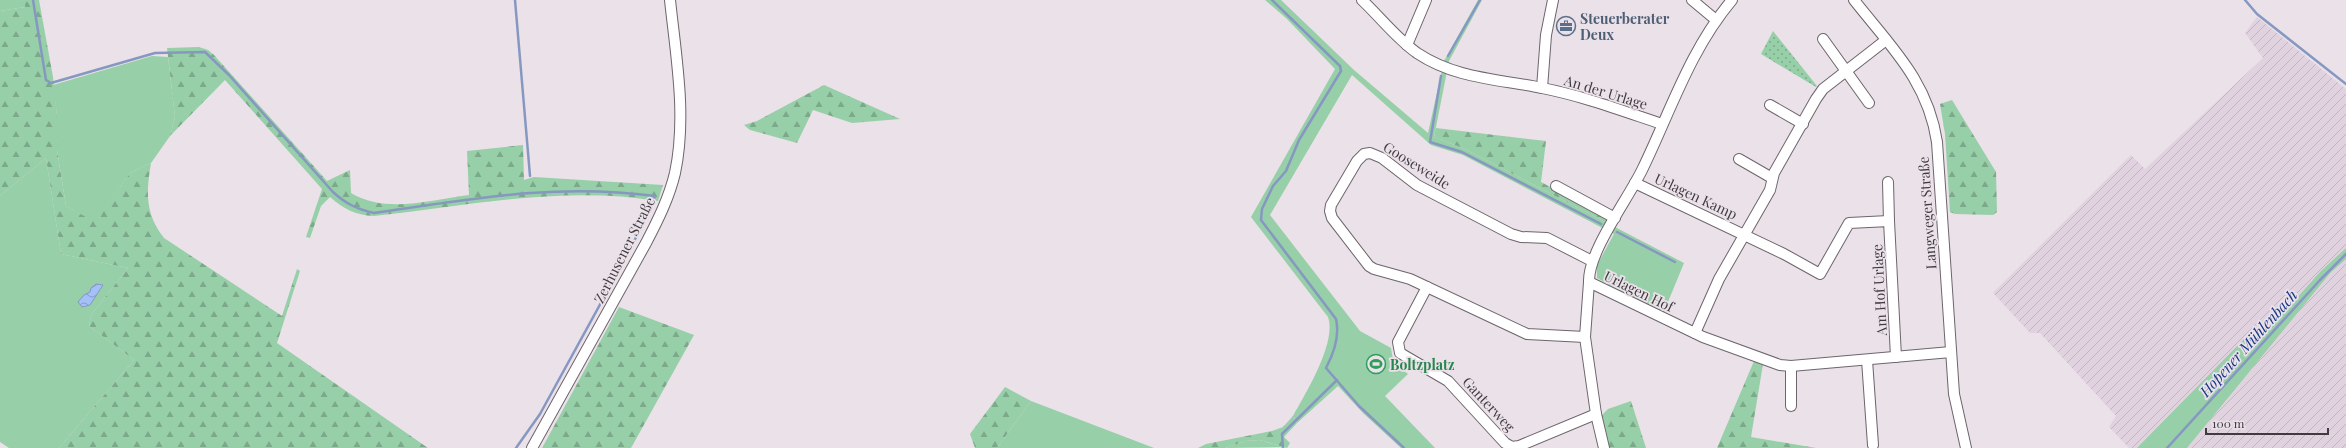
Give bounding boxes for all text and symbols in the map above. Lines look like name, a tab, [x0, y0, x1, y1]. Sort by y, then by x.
place label: Steuerberater Deux	[1580, 9, 1670, 44]
office icon: Steuerberater Deux	[1555, 15, 1577, 37]
street label: An der Urlage	[1561, 70, 1650, 114]
street label: Gooseweide	[1380, 137, 1454, 193]
street label: Langweger Straße	[1914, 156, 1940, 270]
street label: Urlagen Kamp	[1652, 169, 1740, 223]
street label: Zerhusener Straße	[589, 194, 659, 306]
street label: Am Hof Urlage	[1867, 244, 1891, 337]
street label: Urlagen Hof	[1601, 266, 1678, 317]
water label: Hopener Mühlenbach	[2194, 285, 2301, 401]
sports icon: Boltzplatz	[1365, 353, 1387, 375]
place label: Boltzplatz	[1390, 355, 1455, 374]
street label: Ganterweg	[1459, 372, 1520, 436]
scale bar	[2206, 410, 2328, 436]
text: 100 m	[2212, 415, 2245, 431]

